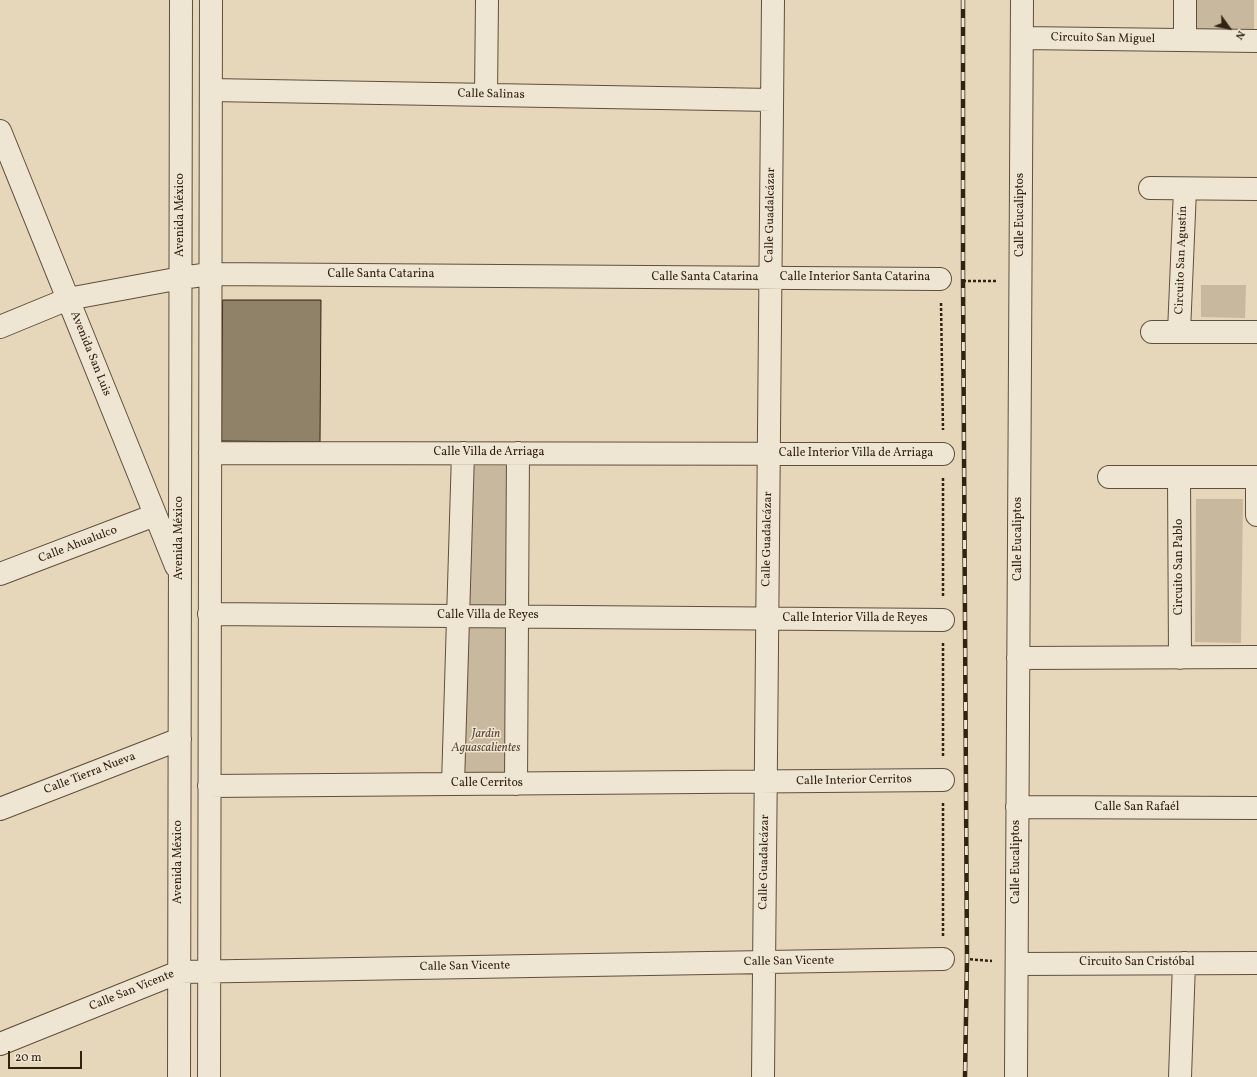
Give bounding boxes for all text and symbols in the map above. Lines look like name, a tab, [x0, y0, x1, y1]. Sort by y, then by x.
north arrow	[1209, 8, 1249, 48]
text: N	[1231, 27, 1248, 42]
street label: Circuito San Miguel	[1051, 31, 1155, 47]
street label: Calle Salinas	[457, 87, 525, 103]
street label: Calle Guadalcázar	[763, 167, 779, 263]
street label: Avenida México	[174, 173, 188, 257]
street label: Calle Eucaliptos	[1014, 173, 1028, 257]
street label: Circuito San Agustín	[1173, 205, 1191, 315]
street label: Calle Santa Catarina	[327, 268, 435, 282]
street label: Calle Santa Catarina	[651, 271, 759, 285]
street label: Calle Interior Santa Catarina	[780, 271, 930, 285]
street label: Avenida San Luis	[66, 310, 114, 398]
street label: Calle Villa de Arriaga	[434, 446, 544, 460]
street label: Calle Interior Villa de Arriaga	[779, 447, 933, 461]
street label: Calle Guadalcázar	[760, 491, 776, 587]
street label: Avenida México	[173, 496, 187, 580]
street label: Calle Eucaliptos	[1012, 497, 1026, 581]
street label: Circuito San Pablo	[1173, 519, 1187, 615]
street label: Calle Ahualulco	[37, 523, 119, 567]
street label: Calle Villa de Reyes	[437, 609, 539, 623]
street label: Calle Interior Villa de Reyes	[782, 612, 928, 626]
park label: Jardin Aguascalientes	[452, 728, 520, 756]
street label: Calle Tierra Nueva	[42, 750, 138, 798]
street label: Calle Interior Cerritos	[796, 773, 912, 789]
street label: Calle Cerritos	[451, 777, 523, 791]
street label: Calle San Rafaél	[1095, 801, 1179, 815]
street label: Calle Guadalcázar	[757, 814, 773, 910]
street label: Avenida México	[172, 820, 186, 904]
street label: Calle Eucaliptos	[1010, 820, 1024, 904]
street label: Calle San Vicente	[744, 954, 834, 970]
street label: Circuito San Cristóbal	[1079, 956, 1195, 970]
street label: Calle San Vicente	[420, 959, 510, 975]
street label: Calle San Vicente	[87, 967, 177, 1015]
scale bar	[10, 1043, 84, 1069]
text: 20 m	[15, 1050, 42, 1066]

